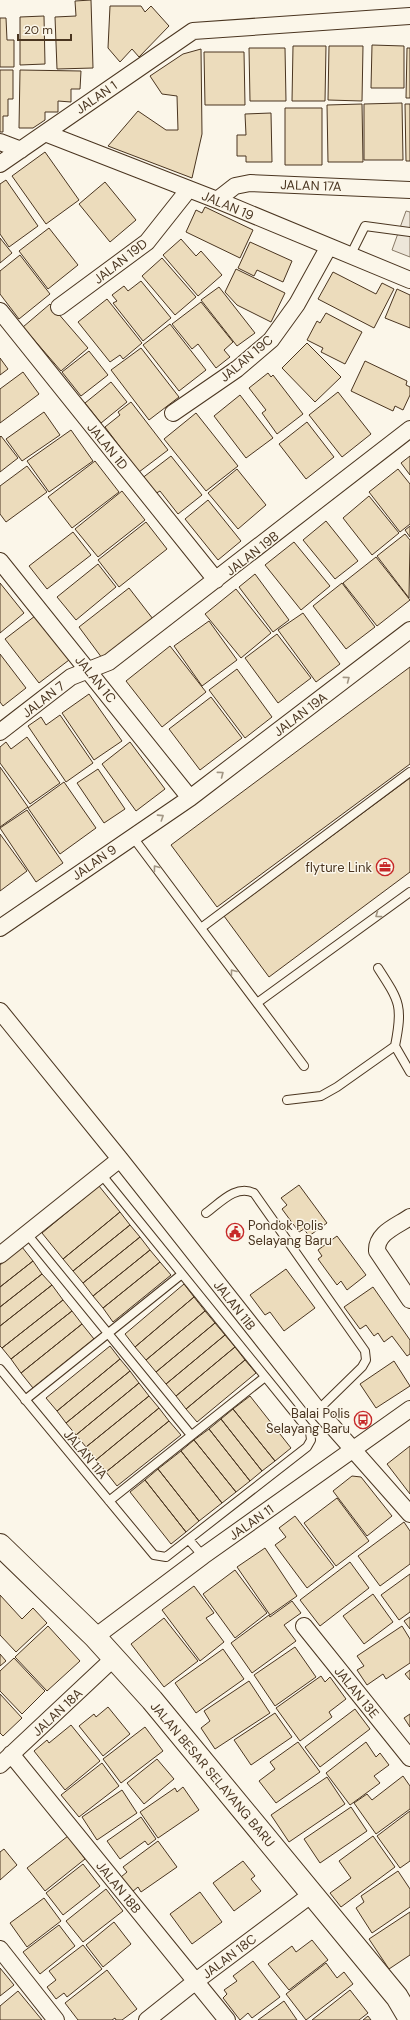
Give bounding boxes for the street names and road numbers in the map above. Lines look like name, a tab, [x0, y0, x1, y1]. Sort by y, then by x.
street label: JALAN 1	[72, 77, 120, 118]
street label: JALAN 17A	[280, 176, 342, 195]
street label: JALAN 19	[199, 187, 256, 224]
street label: JALAN 19D	[90, 235, 151, 288]
street label: JALAN 19C	[216, 331, 276, 386]
street label: JALAN 1D	[83, 419, 132, 473]
street label: JALAN 19B	[222, 527, 282, 579]
street label: JALAN 1C	[71, 652, 120, 706]
street label: JALAN 7	[19, 677, 68, 721]
street label: JALAN 19A	[270, 688, 331, 740]
street label: JALAN 9	[69, 841, 120, 884]
street label: JALAN 11B	[210, 1277, 259, 1334]
street label: JALAN 11A	[60, 1426, 111, 1483]
street label: JALAN 11	[226, 1501, 277, 1544]
street label: JALAN 13E	[331, 1663, 383, 1722]
street label: JALAN 18A	[29, 1684, 86, 1740]
street label: JALAN BESAR SELAYANG BARU	[147, 1698, 278, 1851]
street label: JALAN 18B	[92, 1858, 145, 1917]
street label: JALAN 18C	[199, 1930, 260, 1982]

